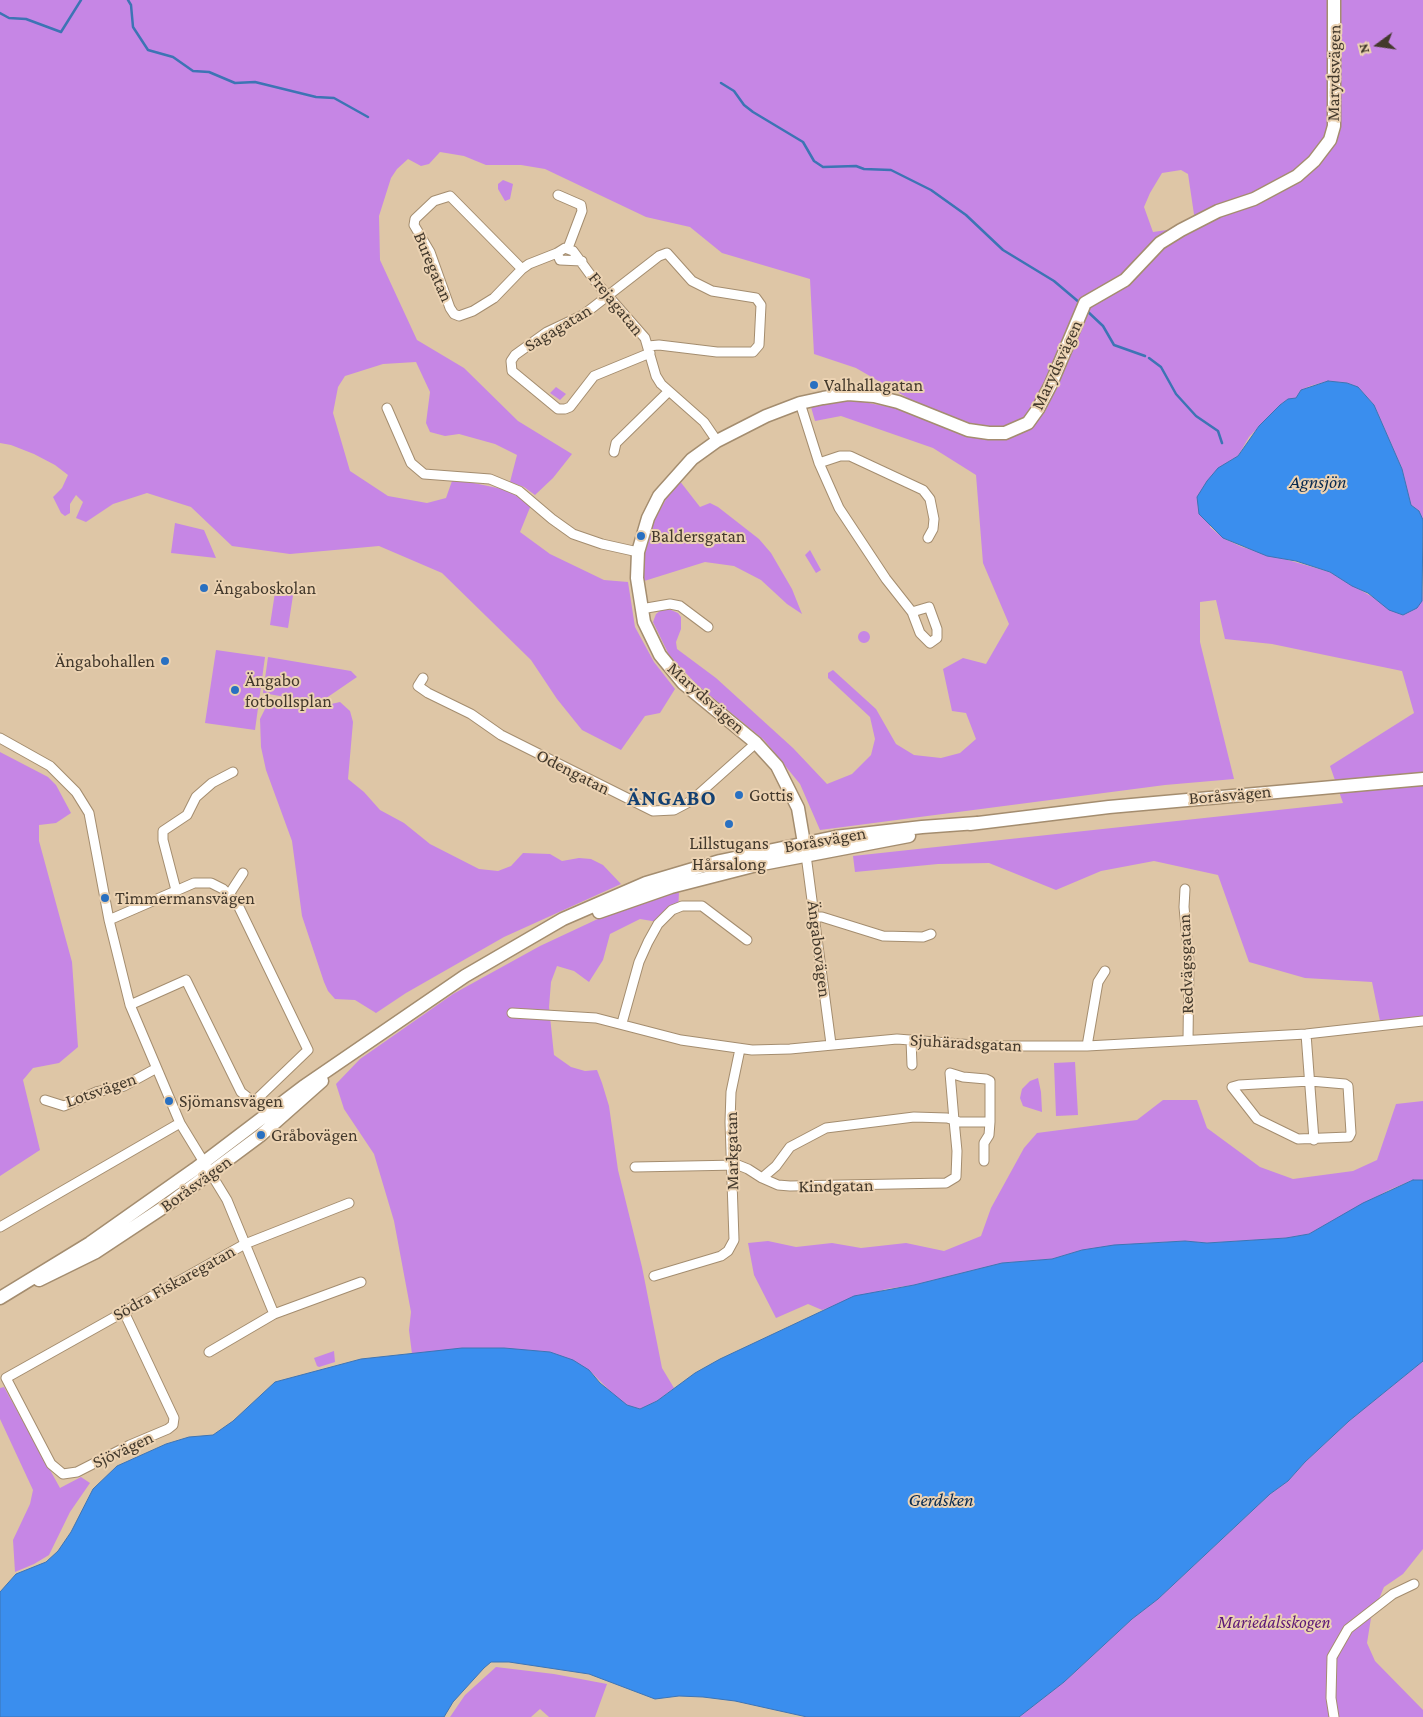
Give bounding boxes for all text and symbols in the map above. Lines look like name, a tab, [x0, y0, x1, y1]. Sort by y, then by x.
north arrow	[1353, 20, 1403, 70]
street label: Marydsvägen	[1322, 24, 1346, 122]
text: N	[1355, 42, 1372, 55]
street label: Buregatan	[409, 229, 457, 305]
street label: Frejagatan	[584, 268, 648, 340]
street label: Sagagatan	[521, 300, 595, 356]
street label: Marydsvägen	[1027, 316, 1087, 414]
place label: Valhallagatan	[824, 374, 923, 396]
marker: Valhallagatan	[808, 379, 820, 391]
water label: Agnsjön	[1289, 471, 1347, 493]
place label: Baldersgatan	[651, 525, 745, 547]
marker: Baldersgatan	[635, 530, 647, 542]
place label: Ängaboskolan	[214, 577, 316, 599]
marker: Ängaboskolan	[198, 582, 210, 594]
place label: Ängabohallen	[55, 650, 155, 672]
marker: Ängabohallen	[159, 655, 171, 667]
street label: Marydsvägen	[663, 658, 749, 738]
place label: Ängabo fotbollsplan	[245, 669, 332, 712]
marker: Ängabo fotbollsplan	[229, 684, 241, 696]
street label: Odengatan	[532, 744, 614, 800]
street label: Boråsvägen	[1188, 781, 1272, 809]
place label: Gottis	[749, 784, 793, 806]
district label: ÄNGABO	[627, 785, 717, 811]
marker: Gottis	[733, 789, 745, 801]
marker: Lillstugans Hårsalong	[723, 818, 735, 830]
street label: Boråsvägen	[782, 822, 868, 858]
place label: Lillstugans Hårsalong	[689, 832, 769, 874]
place label: Timmermansvägen	[115, 887, 255, 909]
marker: Timmermansvägen	[99, 892, 111, 904]
street label: Ängabovägen	[802, 899, 836, 999]
street label: Redvägsgatan	[1173, 914, 1199, 1014]
street label: Sjuhäradsgatan	[909, 1029, 1023, 1057]
street label: Lotsvägen	[63, 1068, 139, 1112]
place label: Sjömansvägen	[179, 1090, 283, 1112]
marker: Sjömansvägen	[163, 1095, 175, 1107]
street label: Markgatan	[721, 1111, 743, 1191]
place label: Gråbovägen	[271, 1124, 358, 1146]
marker: Gråbovägen	[255, 1129, 267, 1141]
street label: Boråsvägen	[156, 1151, 236, 1217]
street label: Kindgatan	[798, 1175, 874, 1197]
street label: Södra Fiskaregatan	[109, 1240, 239, 1326]
street label: Sjövägen	[89, 1427, 157, 1473]
water label: Gerdsken	[908, 1489, 974, 1511]
park label: Mariedalsskogen	[1217, 1611, 1331, 1633]

